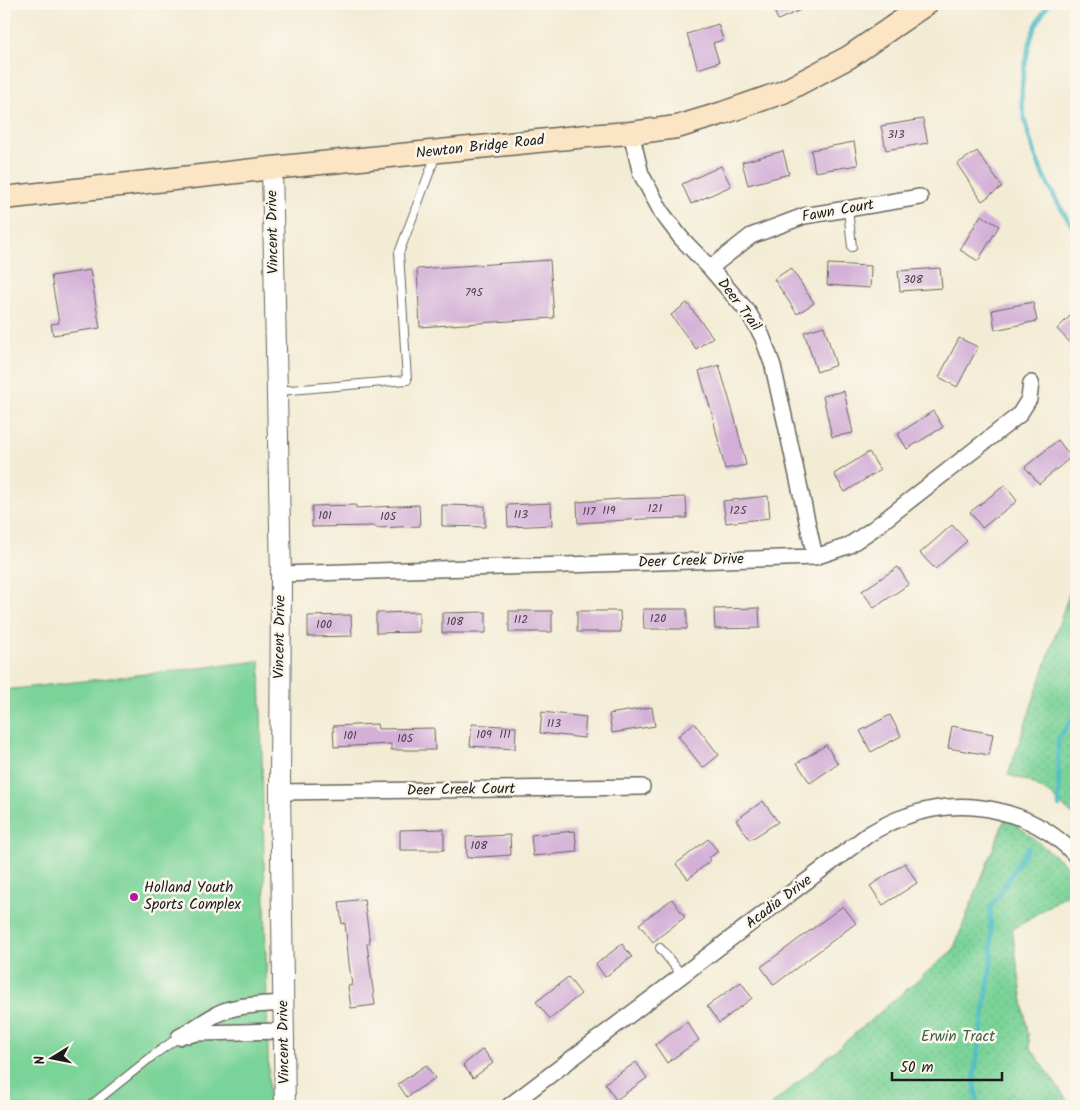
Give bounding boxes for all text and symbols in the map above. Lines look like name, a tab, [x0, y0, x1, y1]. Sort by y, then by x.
house number: 313	[887, 125, 905, 144]
street label: Newton Bridge Road	[415, 128, 546, 166]
street label: Vincent Drive	[260, 190, 286, 274]
street label: Fawn Court	[800, 193, 876, 229]
house number: 308	[903, 270, 924, 289]
street label: Deer Trail	[711, 273, 767, 337]
house number: 795	[465, 283, 484, 302]
house number: 121	[648, 499, 662, 518]
house number: 119	[602, 501, 616, 520]
house number: 125	[729, 501, 748, 520]
house number: 117	[582, 502, 596, 521]
house number: 113	[514, 505, 528, 524]
house number: 101	[318, 506, 332, 525]
house number: 105	[380, 507, 398, 526]
street label: Deer Creek Drive	[638, 547, 745, 575]
street label: Vincent Drive	[267, 595, 293, 679]
house number: 120	[650, 609, 666, 628]
house number: 112	[514, 610, 528, 629]
house number: 108	[447, 612, 464, 631]
house number: 100	[316, 615, 332, 634]
house number: 113	[547, 714, 561, 733]
house number: 109	[476, 725, 492, 744]
house number: 111	[499, 725, 511, 744]
house number: 101	[343, 726, 357, 745]
house number: 105	[397, 729, 415, 748]
street label: Deer Creek Court	[407, 777, 516, 803]
house number: 108	[471, 836, 488, 855]
street label: Acadia Drive	[741, 869, 818, 935]
place label: Holland Youth Sports Complex	[144, 876, 241, 917]
marker: Holland Youth Sports Complex	[128, 891, 140, 903]
street label: Vincent Drive	[271, 1000, 297, 1084]
park label: Erwin Tract	[921, 1025, 995, 1049]
north arrow	[28, 1032, 78, 1082]
scale bar	[892, 1050, 1002, 1082]
text: N	[29, 1054, 52, 1066]
text: 50 m	[900, 1056, 934, 1080]

